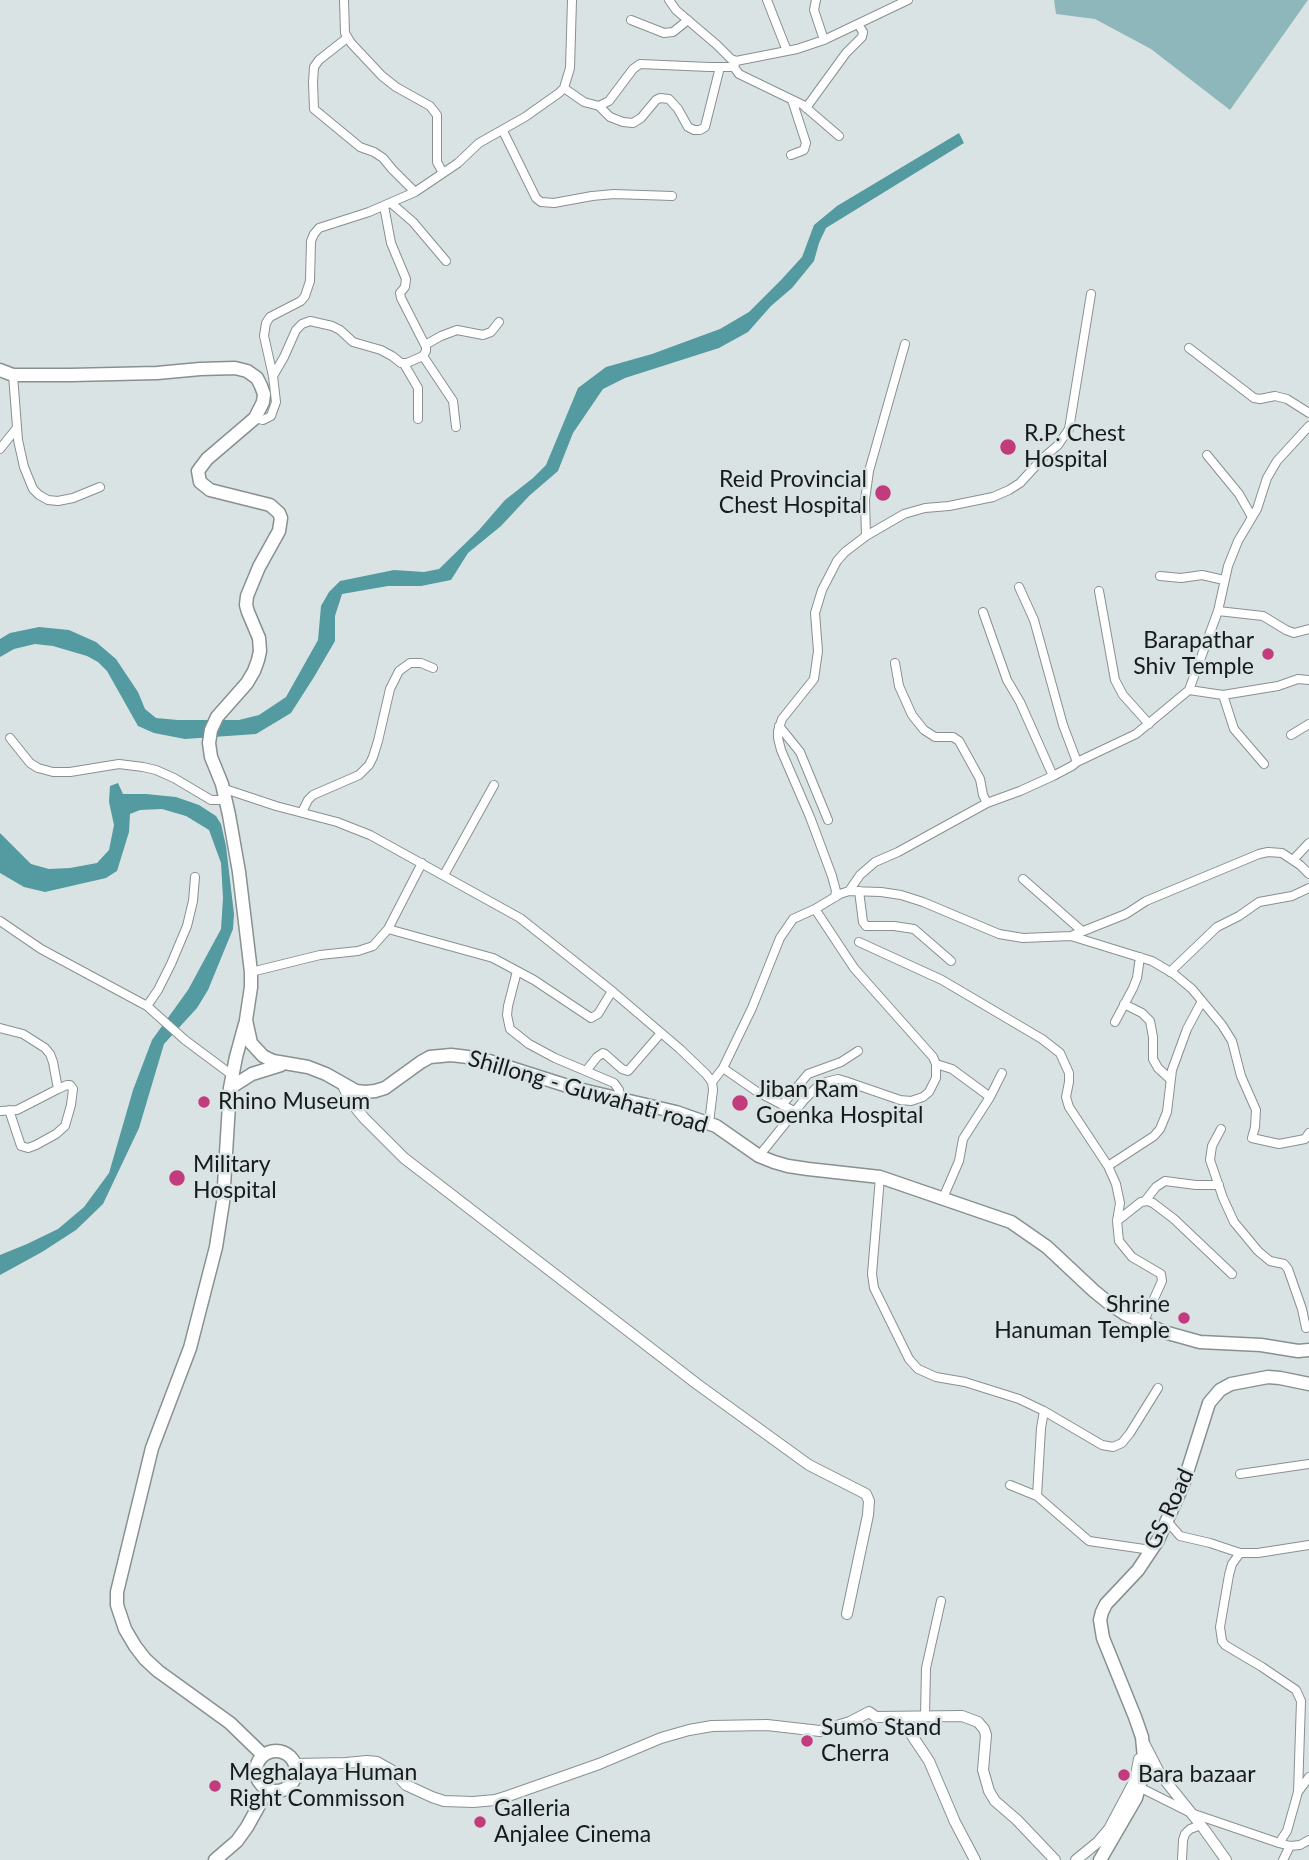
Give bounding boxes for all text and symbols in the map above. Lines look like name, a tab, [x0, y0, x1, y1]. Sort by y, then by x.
place label: R.P. Chest Hospital	[1024, 420, 1125, 474]
marker: R.P. Chest Hospital	[998, 437, 1018, 457]
place label: Reid Provincial Chest Hospital	[719, 466, 867, 520]
marker: Reid Provincial Chest Hospital	[873, 483, 893, 503]
place label: Barapathar Shiv Temple	[1133, 627, 1254, 681]
marker: Barapathar Shiv Temple	[1260, 646, 1276, 662]
street label: Shillong - Guwahati road	[465, 1045, 711, 1139]
place label: Jiban Ram Goenka Hospital	[756, 1076, 923, 1130]
place label: Rhino Museum	[218, 1088, 370, 1116]
marker: Jiban Ram Goenka Hospital	[730, 1093, 750, 1113]
marker: Rhino Museum	[196, 1094, 212, 1110]
place label: Military Hospital	[193, 1151, 277, 1205]
marker: Military Hospital	[167, 1168, 187, 1188]
place label: Shrine Hanuman Temple	[994, 1291, 1170, 1345]
marker: Shrine Hanuman Temple	[1176, 1310, 1192, 1326]
street label: GS Road	[1138, 1464, 1200, 1554]
place label: Sumo Stand Cherra	[821, 1714, 941, 1768]
marker: Sumo Stand Cherra	[799, 1733, 815, 1749]
place label: Meghalaya Human Right Commisson	[229, 1759, 417, 1813]
place label: Bara bazaar	[1138, 1761, 1256, 1789]
marker: Bara bazaar	[1116, 1767, 1132, 1783]
marker: Meghalaya Human Right Commisson	[207, 1778, 223, 1794]
place label: Galleria Anjalee Cinema	[494, 1795, 651, 1849]
marker: Galleria Anjalee Cinema	[472, 1814, 488, 1830]

